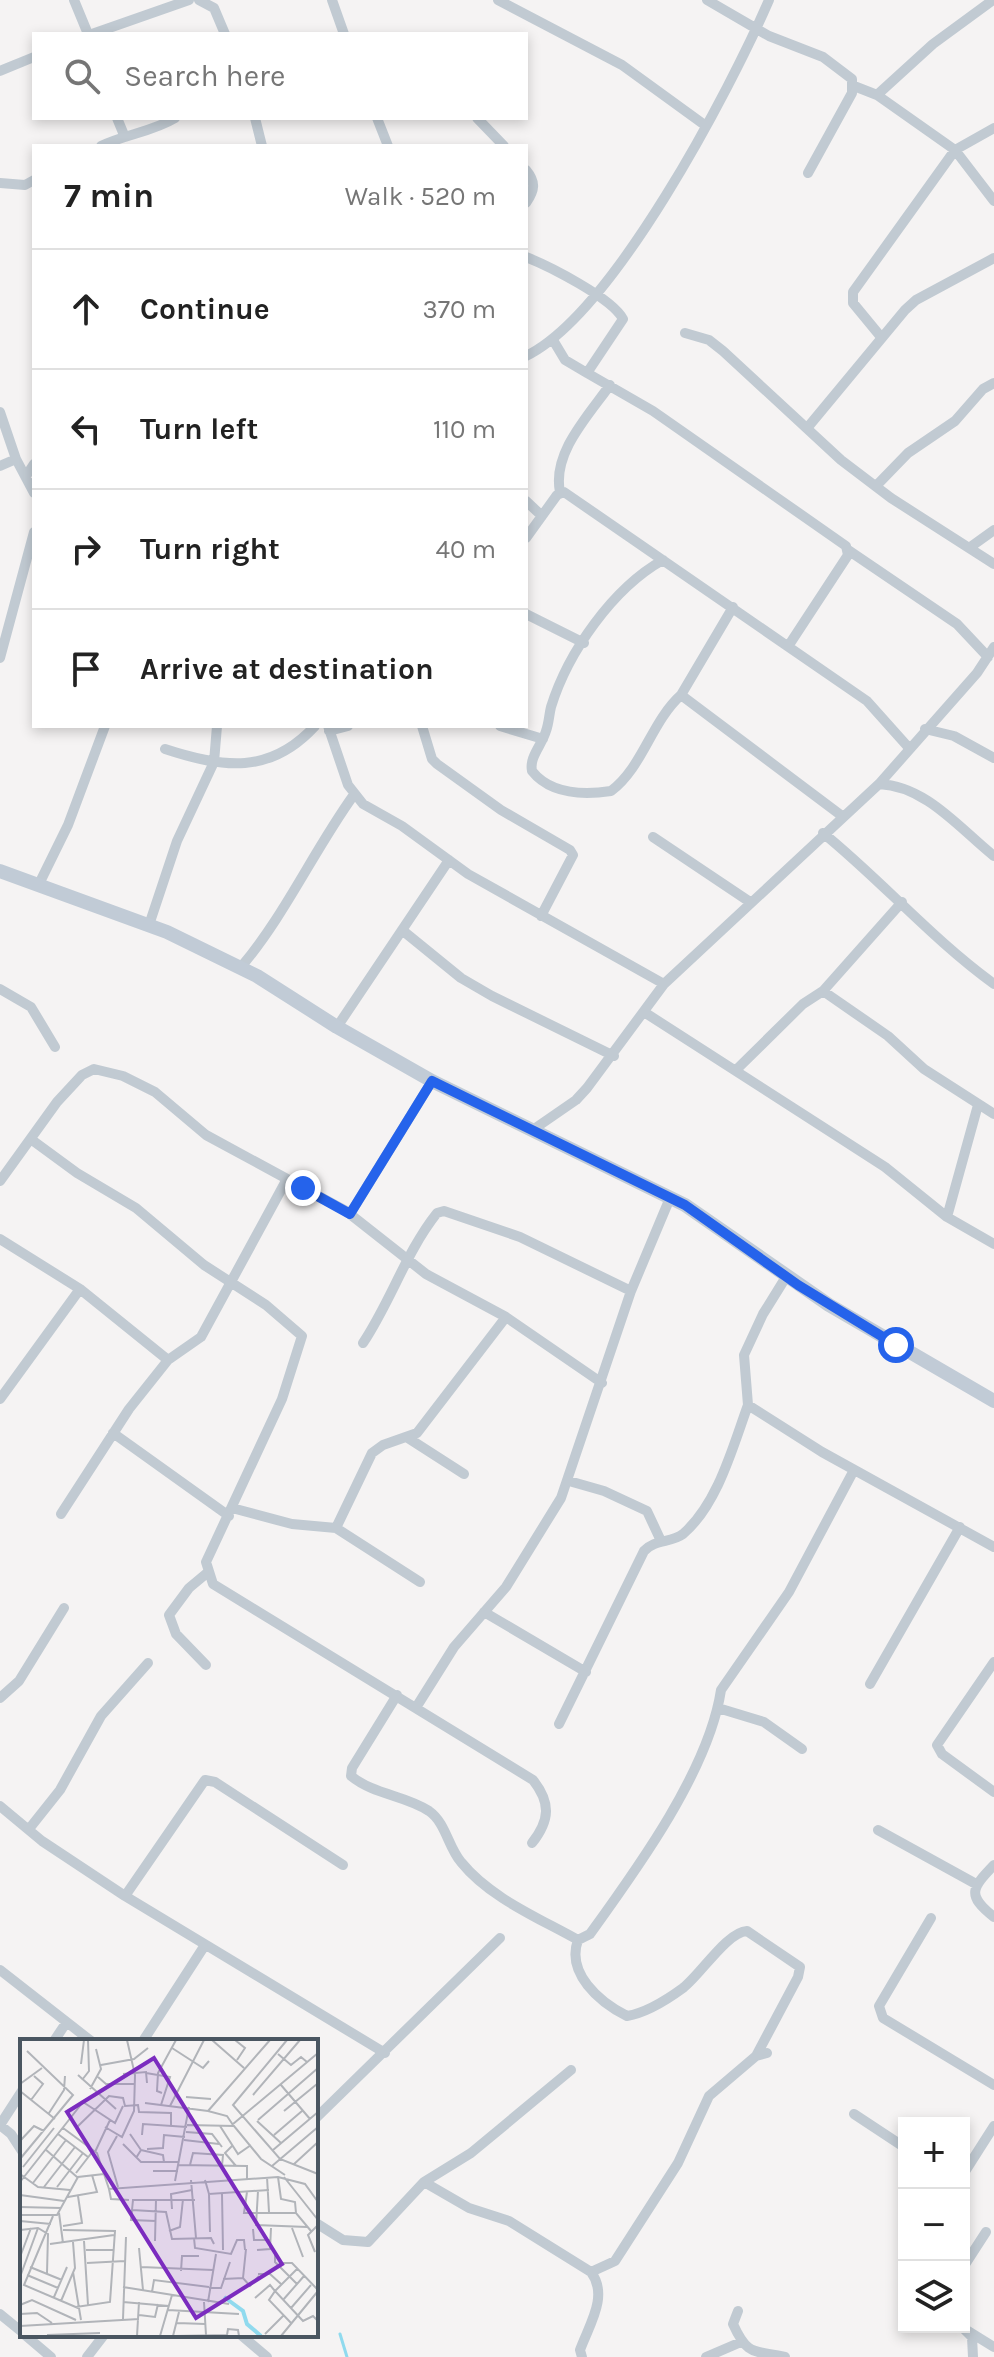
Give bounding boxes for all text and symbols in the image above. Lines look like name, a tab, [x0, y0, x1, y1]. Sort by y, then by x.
search box	[32, 32, 528, 120]
icon: search	[60, 54, 104, 98]
text: Search here	[124, 58, 285, 94]
text: 7 min	[64, 176, 154, 216]
text: Walk · 520 m	[345, 181, 496, 212]
icon: ahead	[64, 287, 108, 331]
text: Continue	[140, 291, 270, 327]
text: 370 m	[423, 294, 496, 325]
icon: left	[64, 407, 108, 451]
text: Turn left	[140, 411, 258, 447]
text: 110 m	[433, 414, 496, 445]
icon: right	[64, 527, 108, 571]
text: Turn right	[140, 531, 280, 567]
text: 40 m	[436, 534, 496, 565]
icon: arrive	[64, 647, 108, 691]
text: Arrive at destination	[140, 651, 434, 687]
route end	[285, 1170, 321, 1206]
route start	[878, 1327, 914, 1363]
inset map	[20, 2039, 318, 2337]
map controls	[898, 2117, 970, 2333]
button: +	[898, 2117, 970, 2189]
button: −	[898, 2189, 970, 2261]
button: layers	[898, 2261, 970, 2333]

